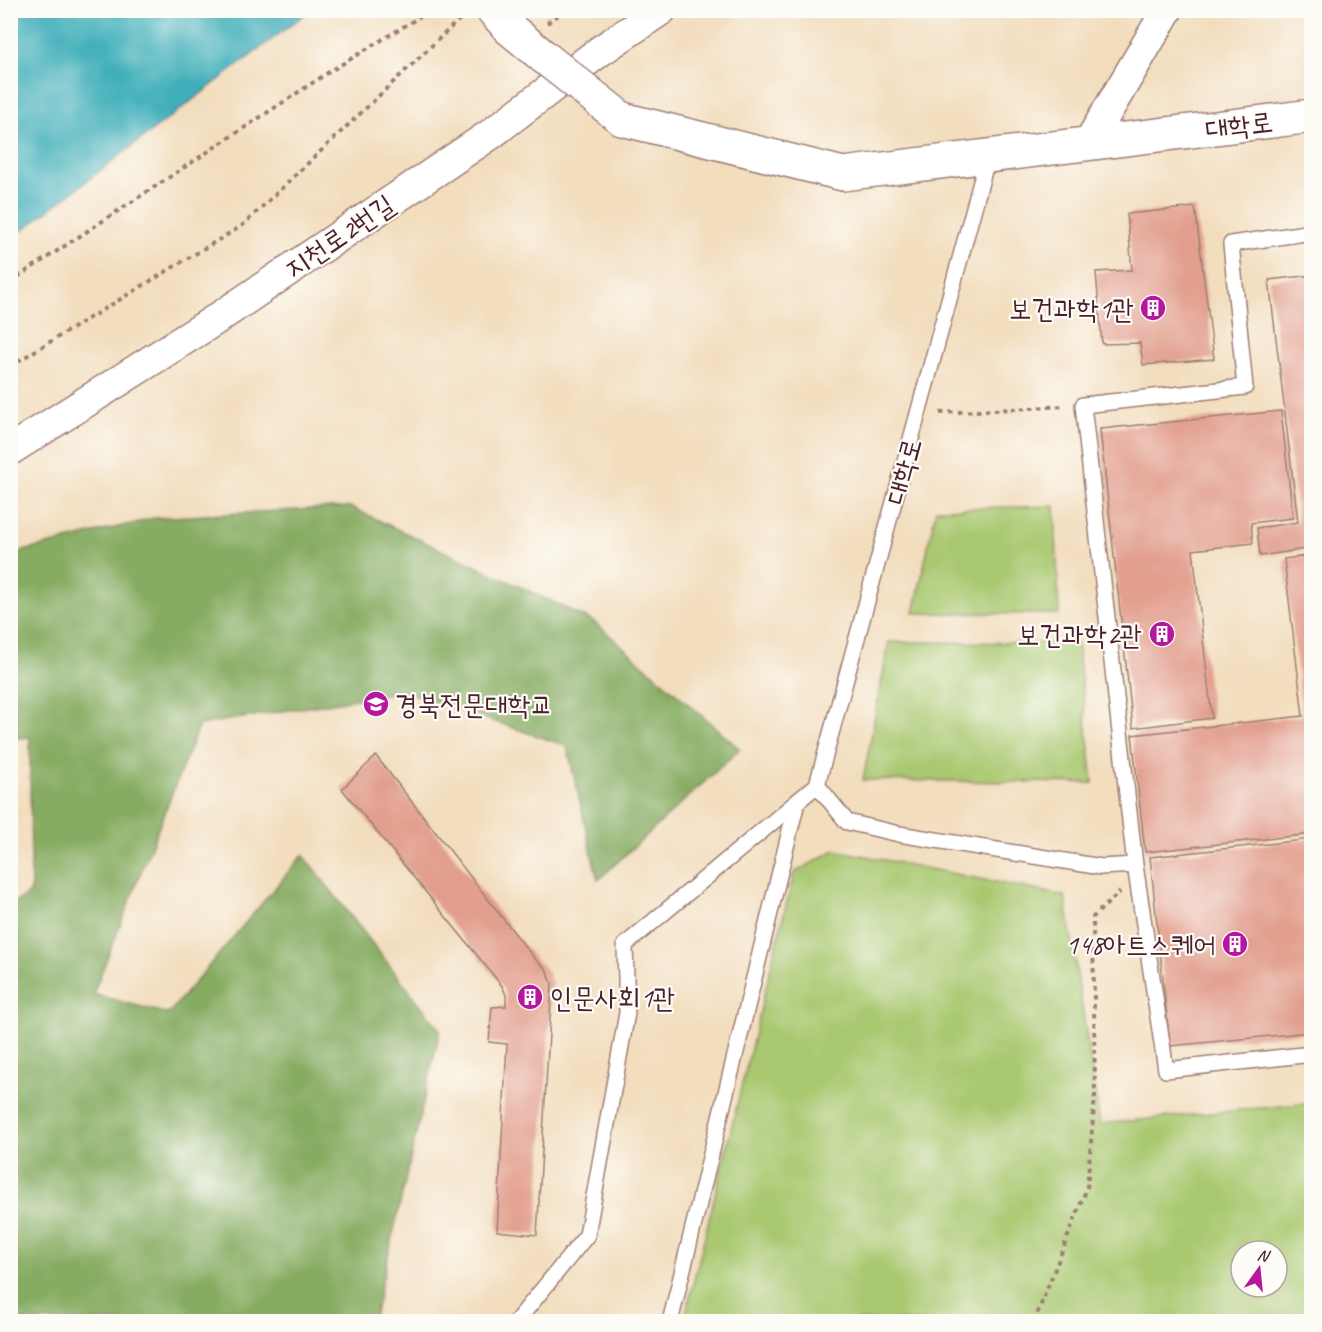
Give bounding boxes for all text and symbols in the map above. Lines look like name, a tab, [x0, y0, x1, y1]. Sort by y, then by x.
street label: 대학로	[1203, 104, 1275, 147]
street label: 지천로2번길	[278, 187, 401, 286]
place label: 보건과학1관	[1009, 291, 1134, 326]
building icon: 보건과학1관	[1138, 293, 1168, 323]
street label: 대학로	[878, 434, 929, 508]
place label: 보건과학2관	[1017, 617, 1142, 652]
building icon: 보건과학2관	[1147, 619, 1177, 649]
place label: 경북전문대학교	[395, 687, 553, 722]
school or university icon: 경북전문대학교	[361, 689, 391, 719]
place label: 148아트스퀘어	[1066, 927, 1216, 962]
building icon: 148아트스퀘어	[1220, 929, 1250, 959]
place label: 인문사회1관	[550, 980, 675, 1015]
building icon: 인문사회1관	[515, 982, 545, 1012]
north arrow	[1229, 1239, 1289, 1299]
text: N	[1255, 1245, 1273, 1267]

